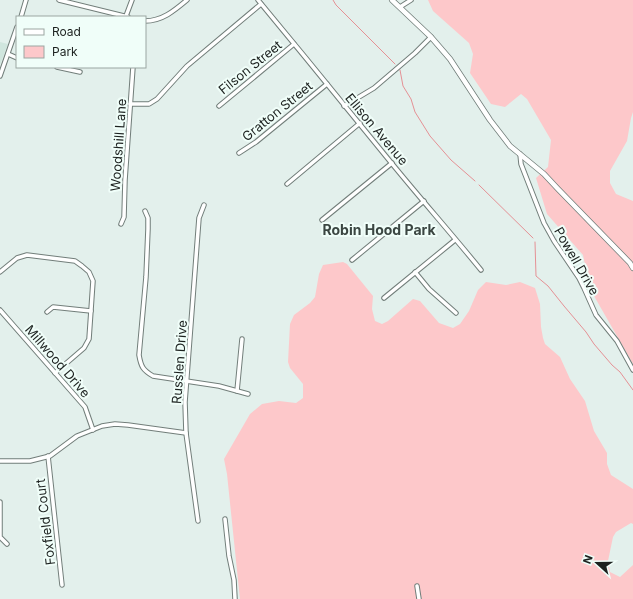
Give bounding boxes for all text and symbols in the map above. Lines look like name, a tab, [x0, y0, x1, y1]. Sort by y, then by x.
legend	[16, 16, 146, 68]
text: Road	[52, 24, 81, 39]
street label: Filson Street	[215, 37, 285, 97]
text: Park	[52, 44, 78, 59]
street label: Gratton Street	[239, 78, 315, 144]
street label: Ellison Avenue	[342, 90, 412, 168]
street label: Woodshill Lane	[107, 98, 129, 192]
district label: Robin Hood Park	[322, 221, 436, 238]
street label: Powell Drive	[551, 224, 603, 298]
street label: Russlen Drive	[168, 319, 190, 405]
street label: Millwood Drive	[22, 321, 94, 401]
street label: Foxfield Court	[32, 478, 58, 566]
north arrow	[577, 543, 617, 583]
text: N	[580, 553, 596, 566]

